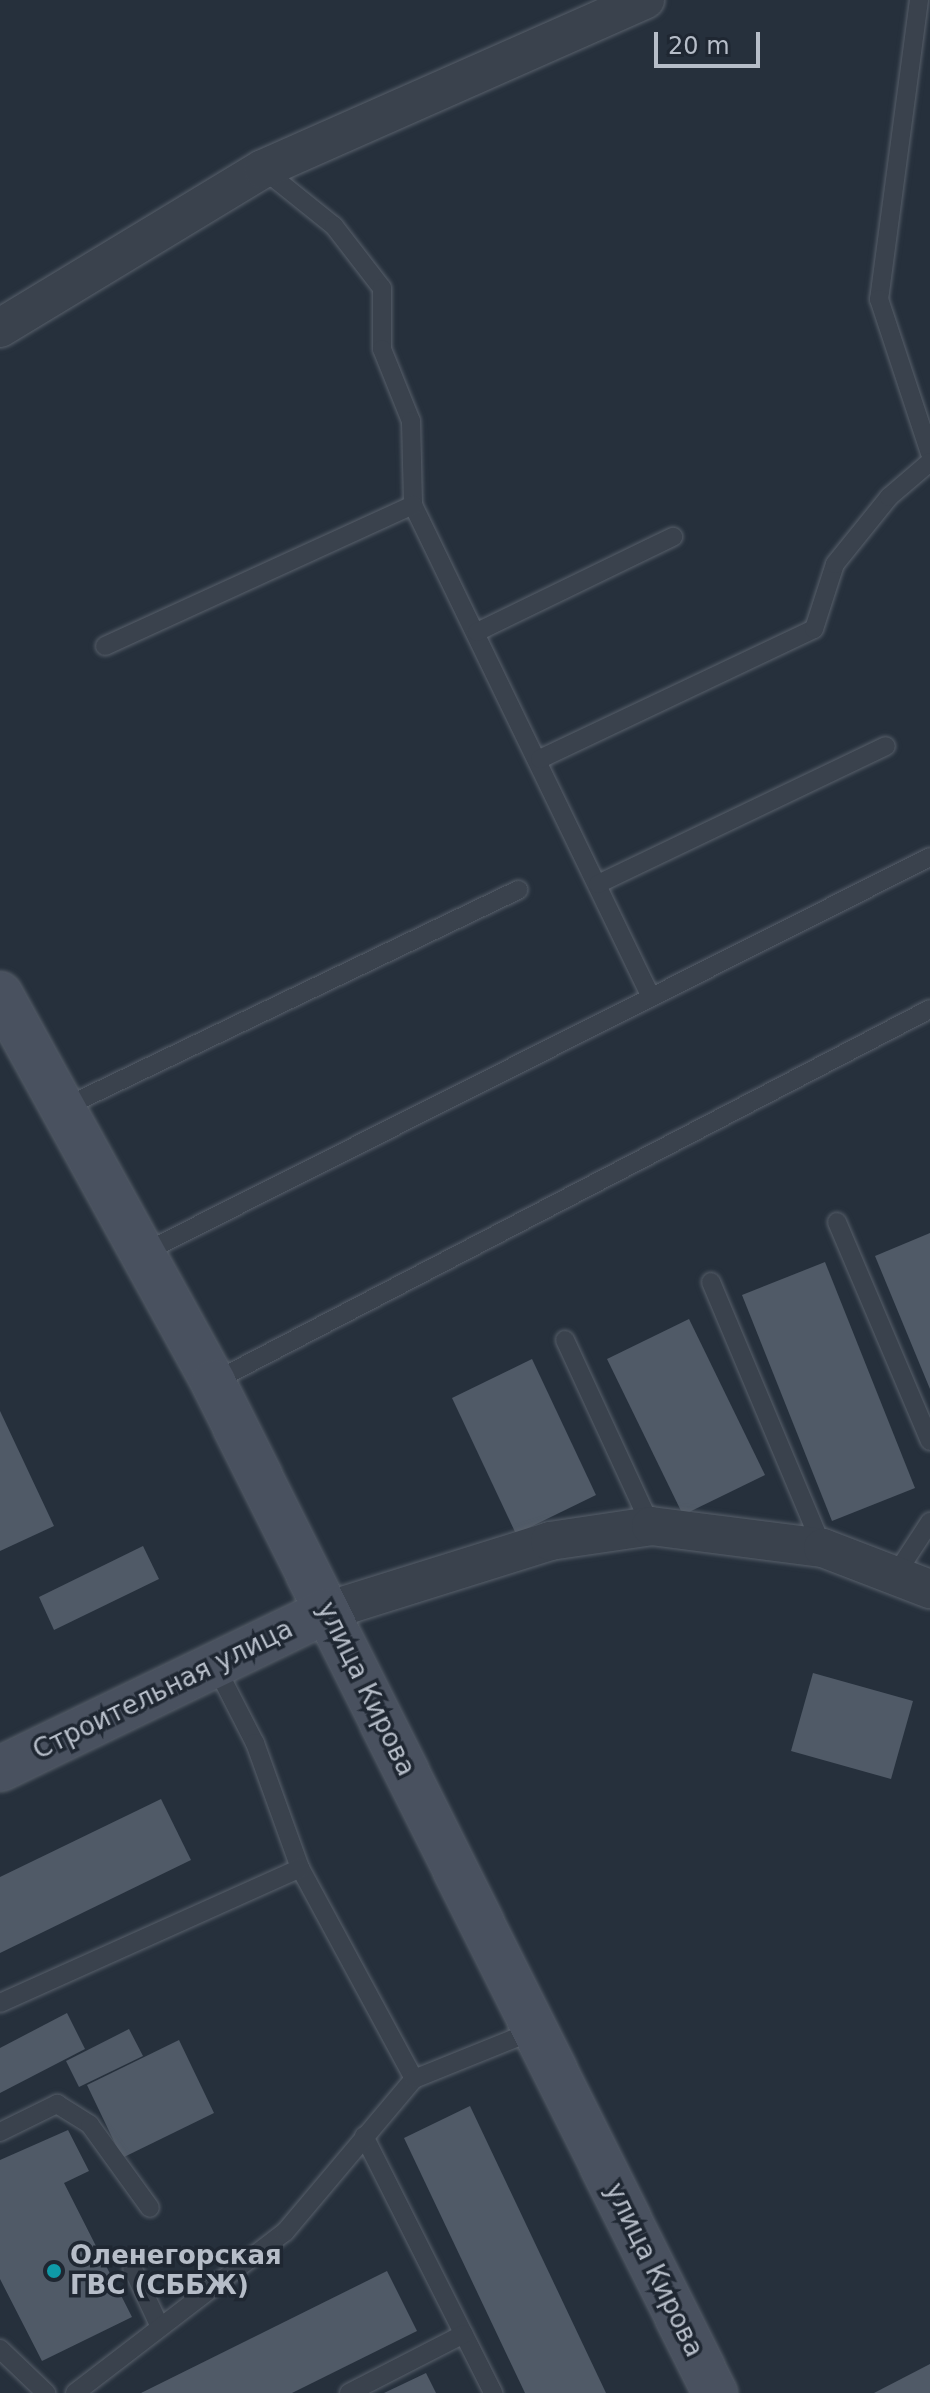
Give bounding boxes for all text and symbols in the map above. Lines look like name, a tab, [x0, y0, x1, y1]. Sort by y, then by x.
scale bar	[658, 16, 764, 66]
text: 20 m	[668, 32, 730, 60]
street label: улица Кирова	[310, 1597, 422, 1781]
street label: Строительная улица	[28, 1613, 298, 1767]
street label: улица Кирова	[598, 2178, 710, 2362]
place label: Оленегорская ГВС (СББЖ)	[70, 2240, 282, 2302]
marker: Оленегорская ГВС (СББЖ)	[45, 2262, 63, 2280]

